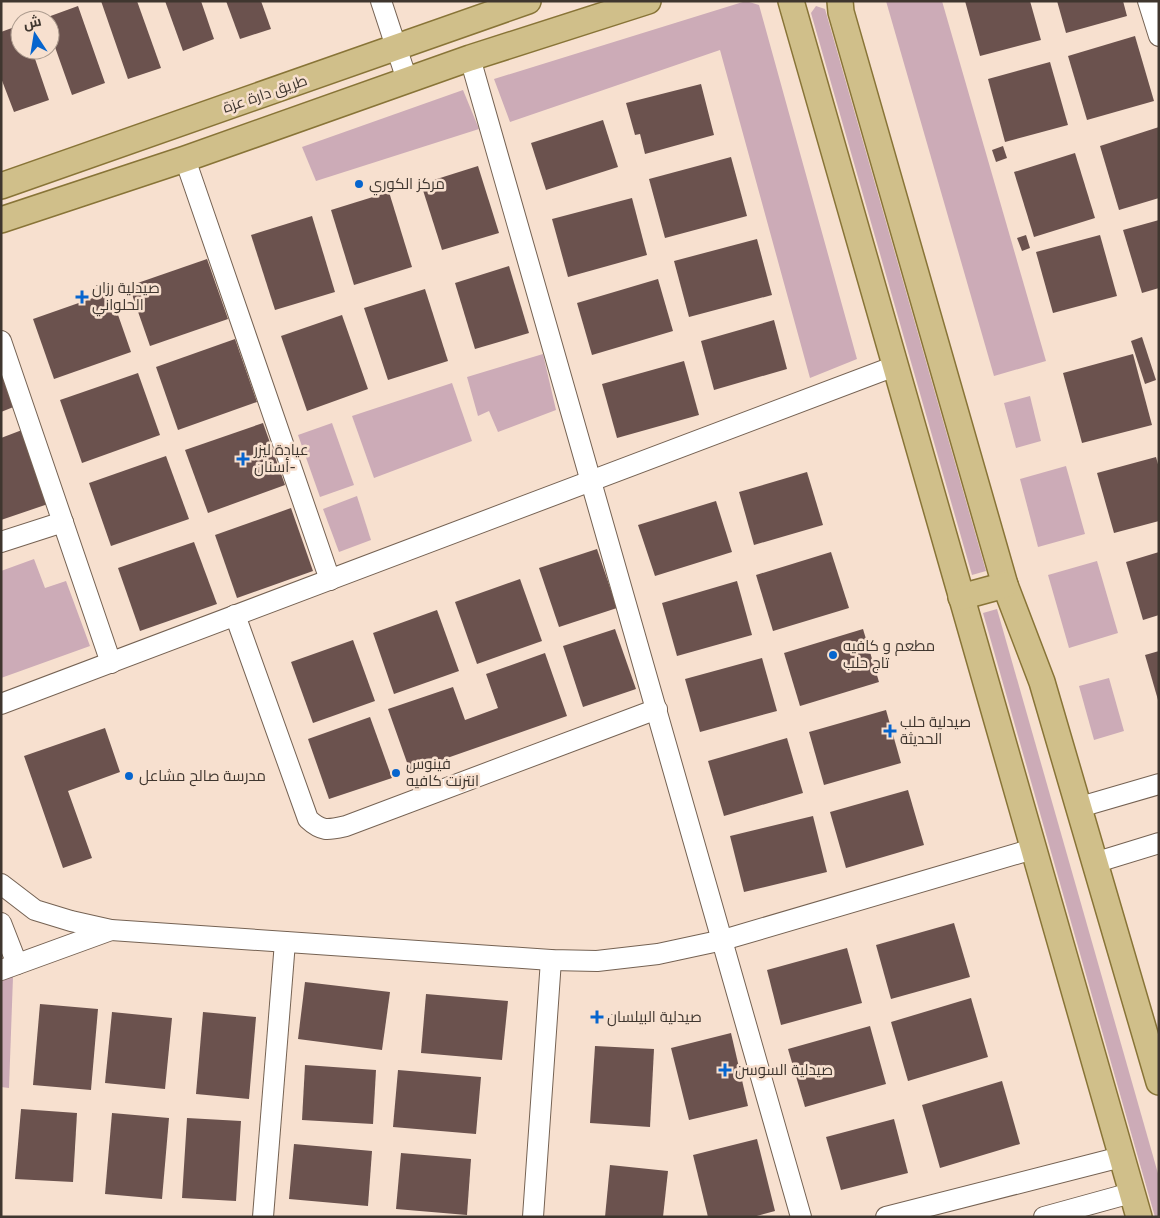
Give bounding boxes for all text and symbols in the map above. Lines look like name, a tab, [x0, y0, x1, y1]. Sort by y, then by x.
north arrow	[10, 10, 60, 60]
text: ش	[22, 12, 43, 33]
street label: طريق دارة عزة	[220, 70, 310, 118]
place label: مركز الكوري	[369, 174, 445, 196]
marker: مركز الكوري	[353, 178, 365, 190]
place label: صيدلية رزان الحلواني	[92, 278, 160, 317]
marker: صيدلية رزان الحلواني	[76, 291, 88, 303]
place label: عيادة ليزر أسنان-	[253, 440, 309, 477]
marker: عيادة ليزر أسنان-	[236, 452, 250, 466]
place label: مطعم و كافيه تاج حلب	[843, 636, 935, 674]
marker: مطعم و كافيه تاج حلب	[827, 649, 839, 661]
place label: صيدلية حلب الحديثة	[900, 712, 971, 748]
marker: صيدلية حلب الحديثة	[884, 725, 896, 737]
place label: فينوس انترنت كافيه	[406, 754, 479, 790]
place label: مدرسة صالح مشاعل	[139, 766, 266, 787]
marker: فينوس انترنت كافيه	[390, 767, 402, 779]
marker: مدرسة صالح مشاعل	[123, 770, 135, 782]
place label: صيدلية البيلسان	[607, 1007, 702, 1027]
marker: صيدلية البيلسان	[591, 1011, 603, 1023]
place label: صيدلية السوسن	[735, 1060, 833, 1080]
marker: صيدلية السوسن	[719, 1064, 731, 1076]

